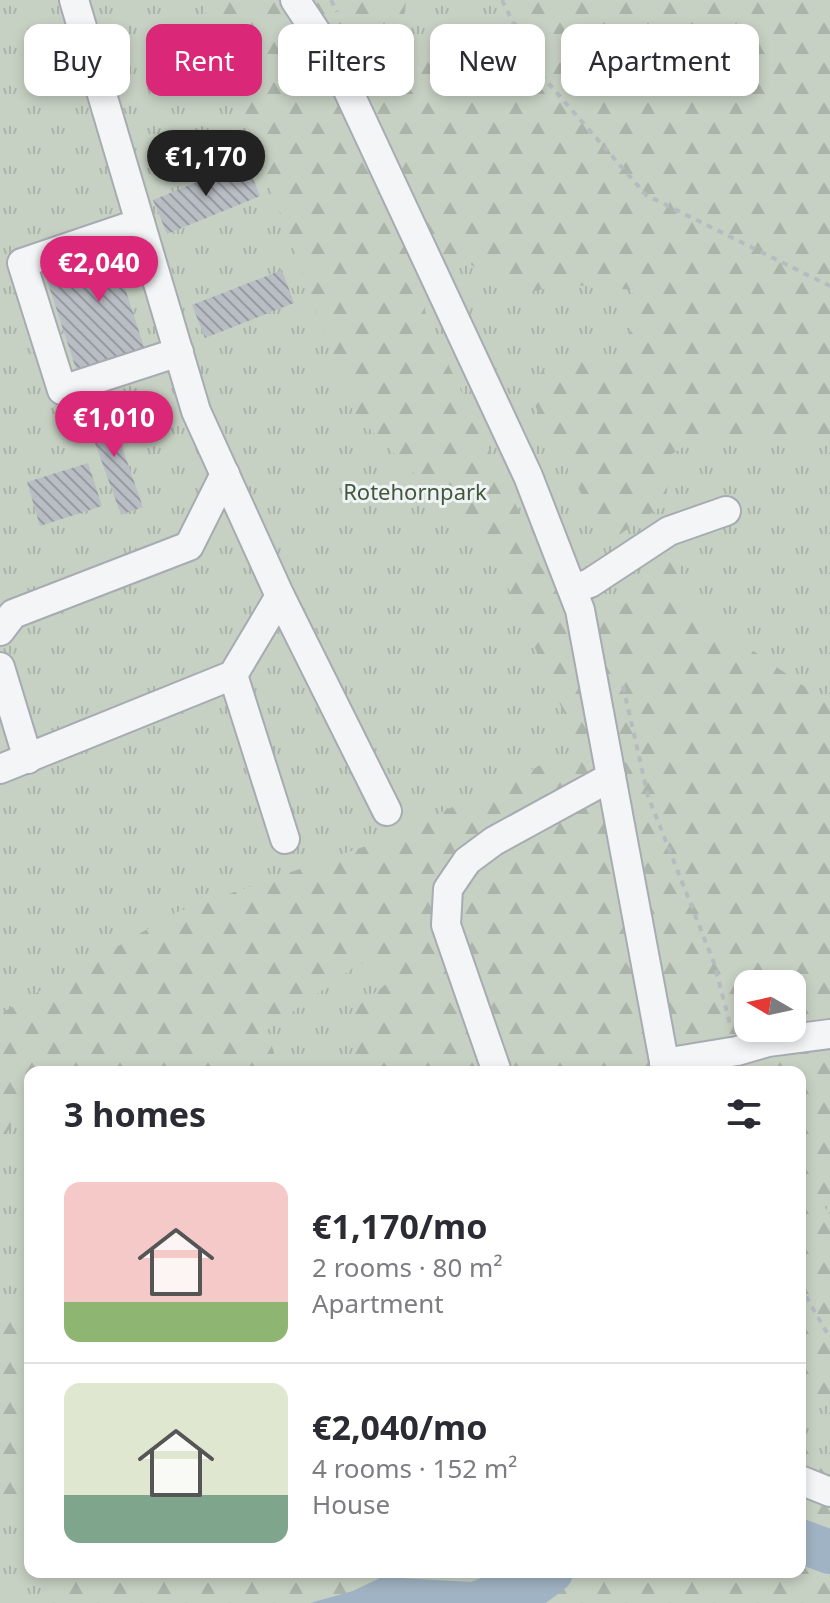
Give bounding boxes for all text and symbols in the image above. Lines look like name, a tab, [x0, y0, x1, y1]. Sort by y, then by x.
chip: Buy	[24, 24, 130, 96]
chip: Rent	[146, 24, 262, 96]
chip: Filters	[278, 24, 414, 96]
chip: New	[430, 24, 545, 96]
chip: Apartment	[561, 24, 759, 96]
pin: €1,170	[141, 130, 271, 198]
text: €1,170	[165, 138, 247, 174]
pin: €2,040	[34, 236, 164, 304]
text: €2,040	[58, 244, 140, 280]
pin: €1,010	[49, 391, 179, 459]
text: €1,010	[73, 399, 155, 435]
park label: Rotehornpark	[343, 476, 487, 506]
north arrow	[734, 970, 806, 1042]
map controls	[734, 970, 806, 1042]
text: 3 homes	[64, 1091, 206, 1137]
icon: filters	[722, 1092, 766, 1136]
text: €1,170/mo	[312, 1203, 487, 1249]
icon: home	[128, 1214, 224, 1310]
text: 2 rooms · 80 m²	[312, 1249, 502, 1285]
text: Apartment	[312, 1285, 444, 1321]
text: €2,040/mo	[312, 1404, 487, 1450]
icon: home	[128, 1415, 224, 1511]
text: 4 rooms · 152 m²	[312, 1450, 517, 1486]
text: House	[312, 1486, 390, 1522]

